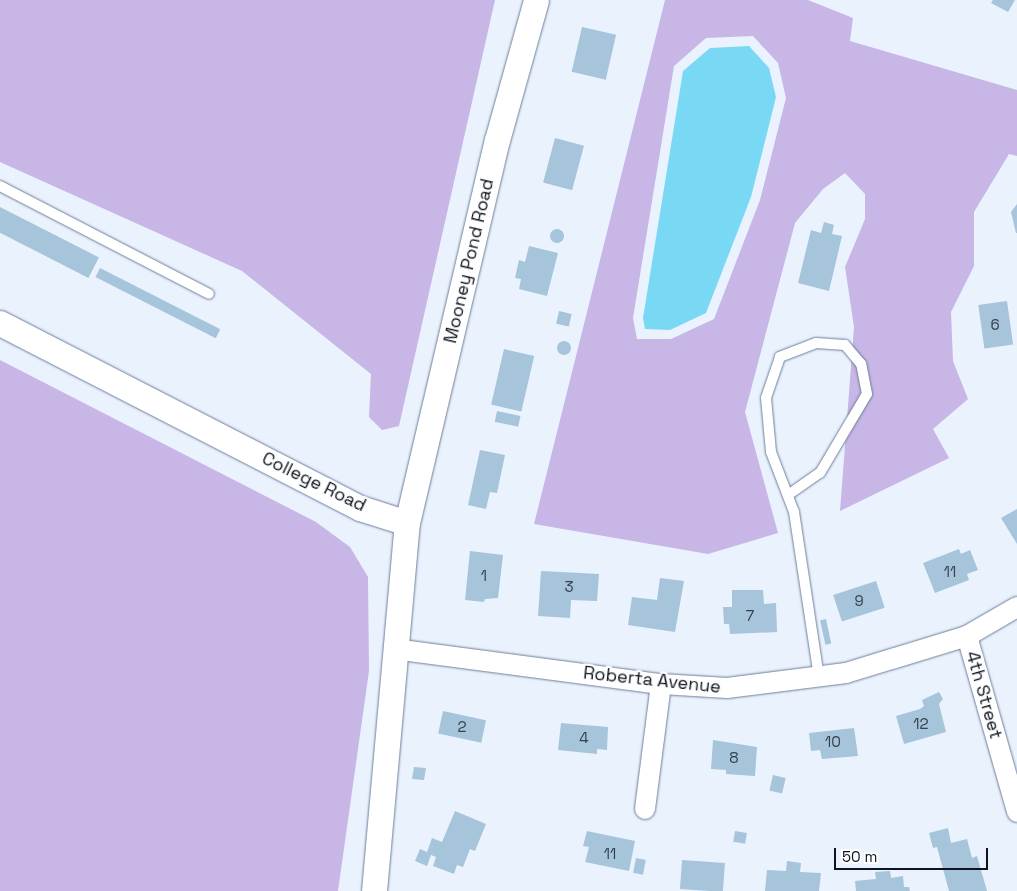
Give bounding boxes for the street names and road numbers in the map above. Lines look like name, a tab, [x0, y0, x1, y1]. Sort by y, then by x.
street label: Mooney Pond Road	[440, 177, 498, 345]
street label: College Road	[258, 447, 370, 517]
street label: 4th Street	[961, 649, 1007, 741]
street label: Roberta Avenue	[582, 662, 722, 698]

